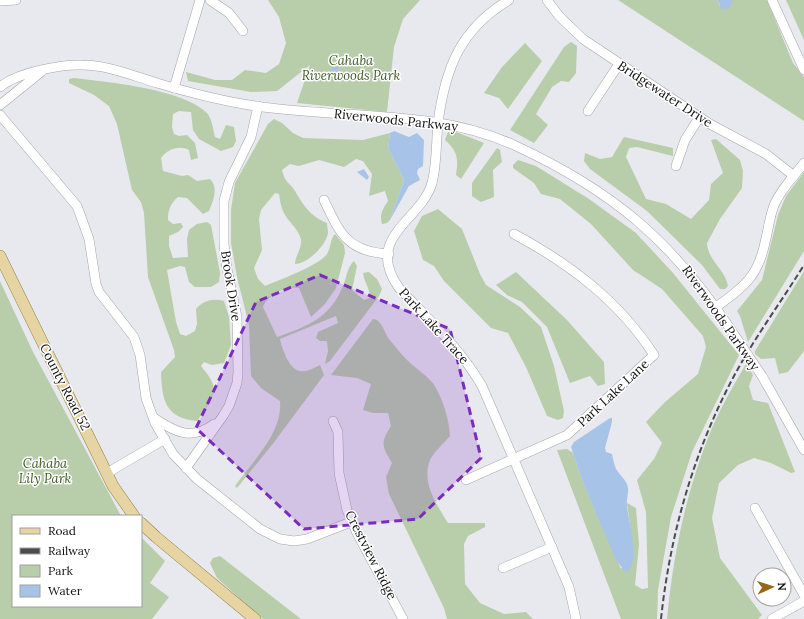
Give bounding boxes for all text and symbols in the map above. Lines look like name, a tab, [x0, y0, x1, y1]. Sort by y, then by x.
park label: Cahaba Riverwoods Park	[302, 52, 401, 84]
street label: Bridgewater Drive	[614, 57, 716, 131]
street label: Riverwoods Parkway	[333, 105, 459, 135]
street label: Brook Drive	[217, 249, 245, 323]
street label: Riverwoods Parkway	[678, 262, 764, 374]
street label: Park Lake Trace	[395, 284, 473, 368]
street label: County Road 52	[36, 341, 94, 433]
street label: Park Lake Lane	[574, 355, 652, 431]
park label: Cahaba Lily Park	[19, 455, 72, 487]
street label: Crestview Ridge	[341, 508, 401, 602]
legend	[12, 515, 142, 607]
text: Road	[48, 523, 76, 538]
text: Railway	[48, 543, 91, 558]
text: Park	[48, 563, 74, 578]
north arrow	[752, 567, 792, 607]
text: N	[775, 582, 789, 592]
text: Water	[48, 583, 83, 598]

